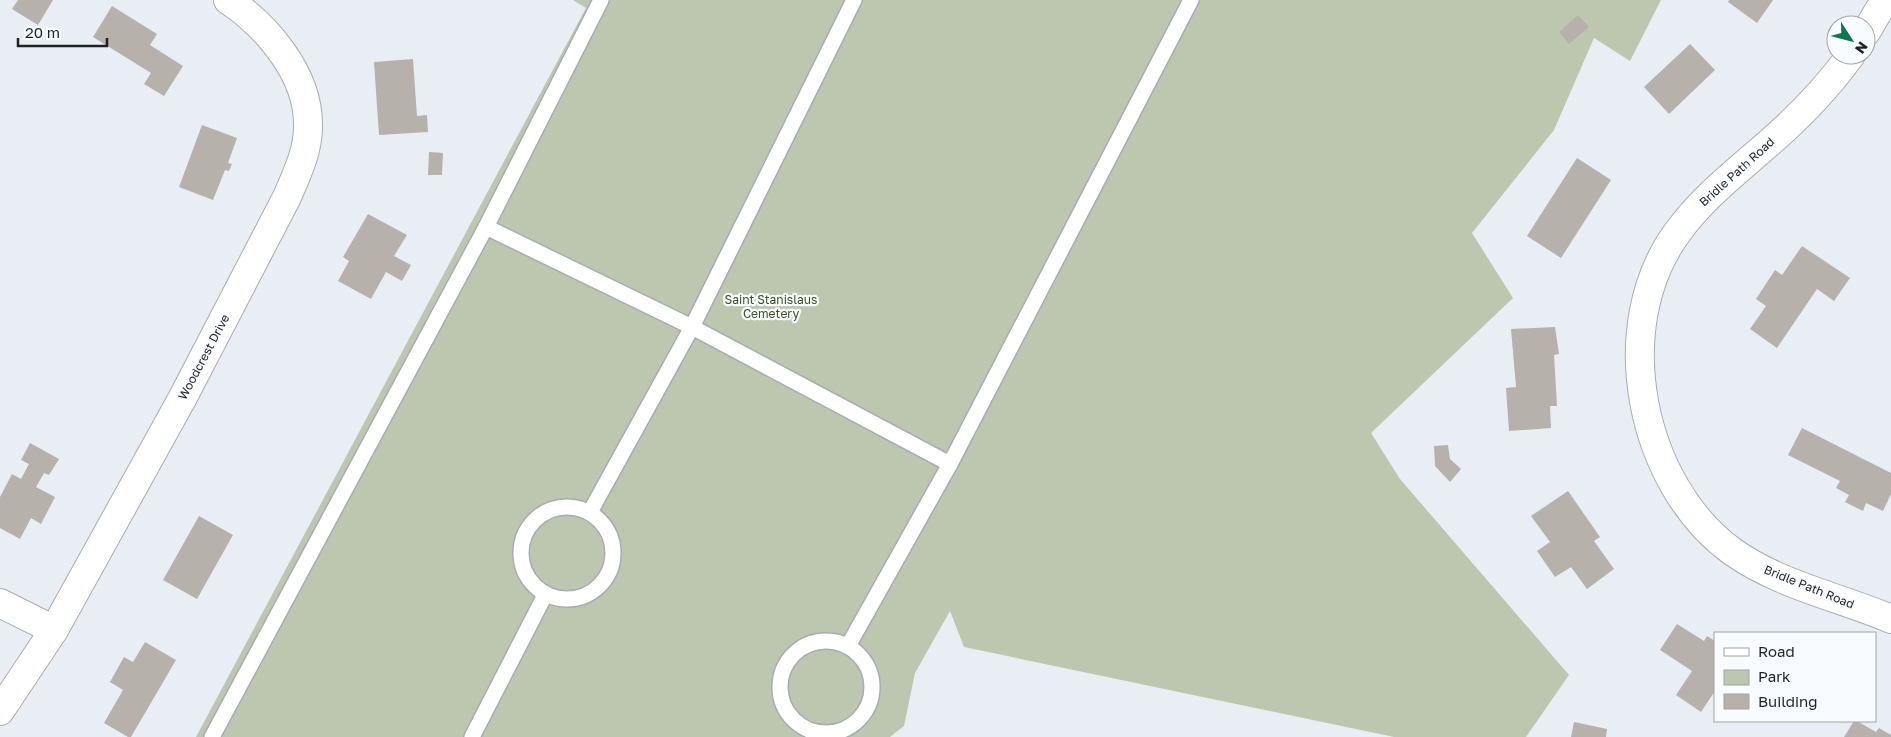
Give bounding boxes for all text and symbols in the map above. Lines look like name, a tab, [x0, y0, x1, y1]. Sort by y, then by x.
scale bar	[18, 15, 106, 47]
north arrow	[1826, 15, 1876, 65]
text: 20 m	[25, 23, 60, 41]
text: N	[1852, 39, 1872, 57]
street label: Bridle Path Road	[1696, 134, 1777, 209]
park label: Saint Stanislaus Cemetery	[725, 292, 817, 321]
street label: Woodcrest Drive	[175, 311, 232, 402]
street label: Bridle Path Road	[1762, 562, 1856, 611]
legend	[1714, 632, 1876, 722]
text: Road	[1758, 642, 1795, 660]
text: Park	[1758, 667, 1791, 685]
text: Building	[1758, 692, 1818, 710]

